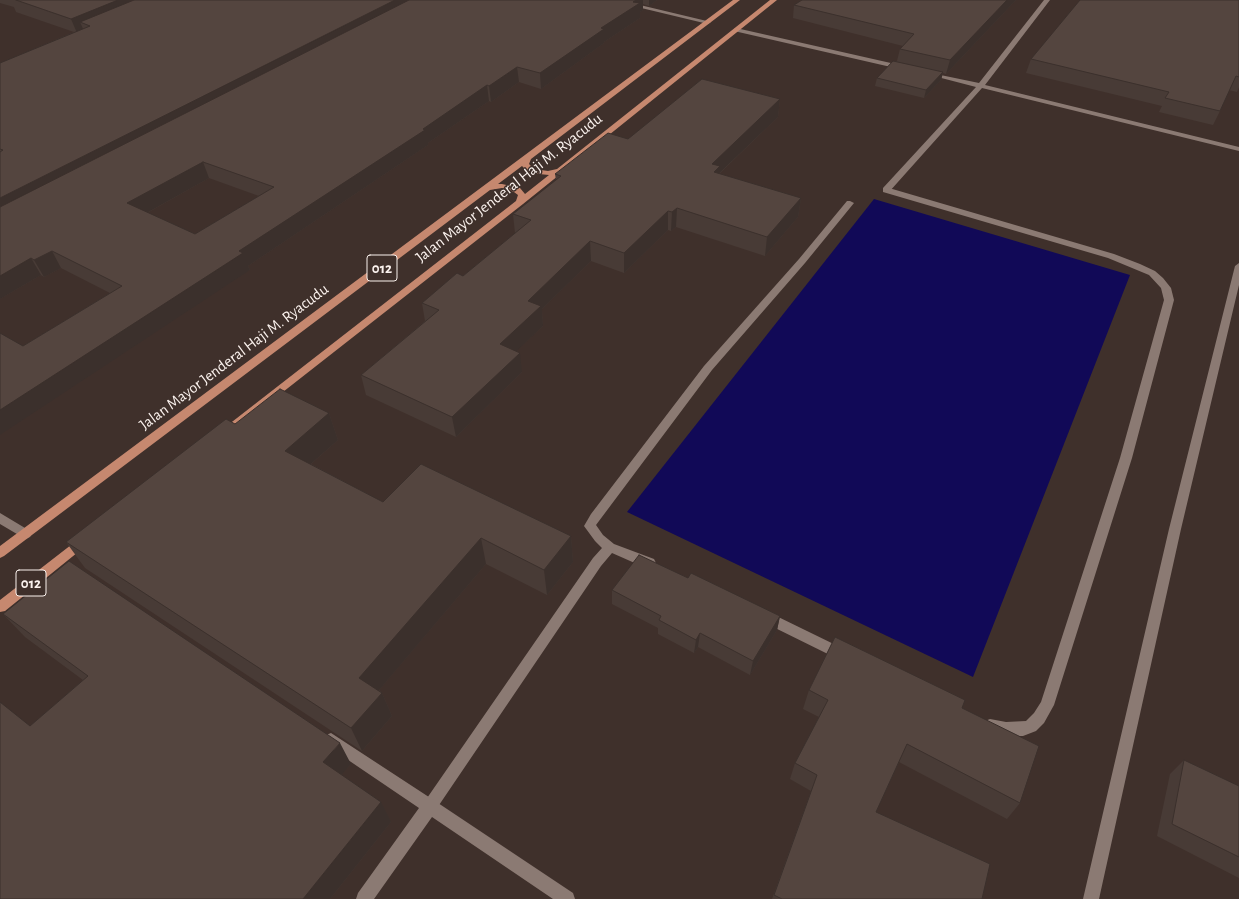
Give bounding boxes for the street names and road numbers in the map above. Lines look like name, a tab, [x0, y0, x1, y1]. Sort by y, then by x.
street label: Jalan Mayor Jenderal Haji M. Ryacudu	[412, 109, 606, 267]
road number: 012	[367, 255, 397, 281]
street label: Jalan Mayor Jenderal Haji M. Ryacudu	[136, 280, 332, 434]
road number: 012	[16, 570, 46, 596]

